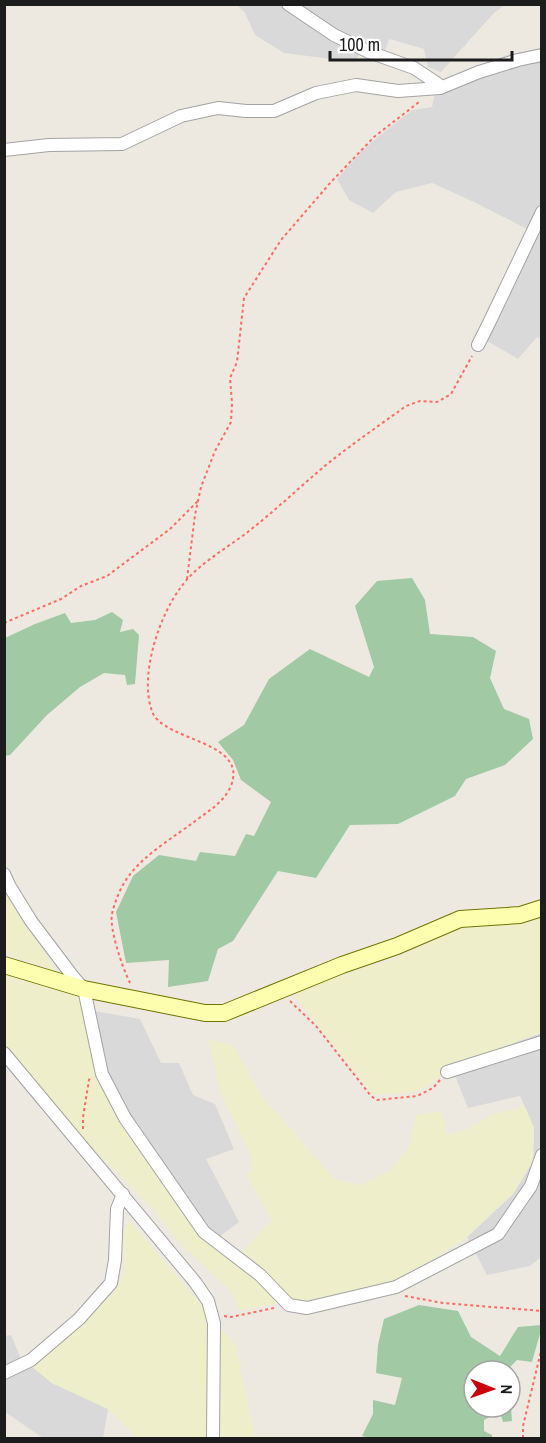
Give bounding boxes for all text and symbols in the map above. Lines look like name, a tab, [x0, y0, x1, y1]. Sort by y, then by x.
scale bar	[330, 24, 512, 62]
text: 100 m	[339, 32, 380, 57]
north arrow	[462, 1359, 522, 1419]
text: N	[496, 1384, 518, 1394]

